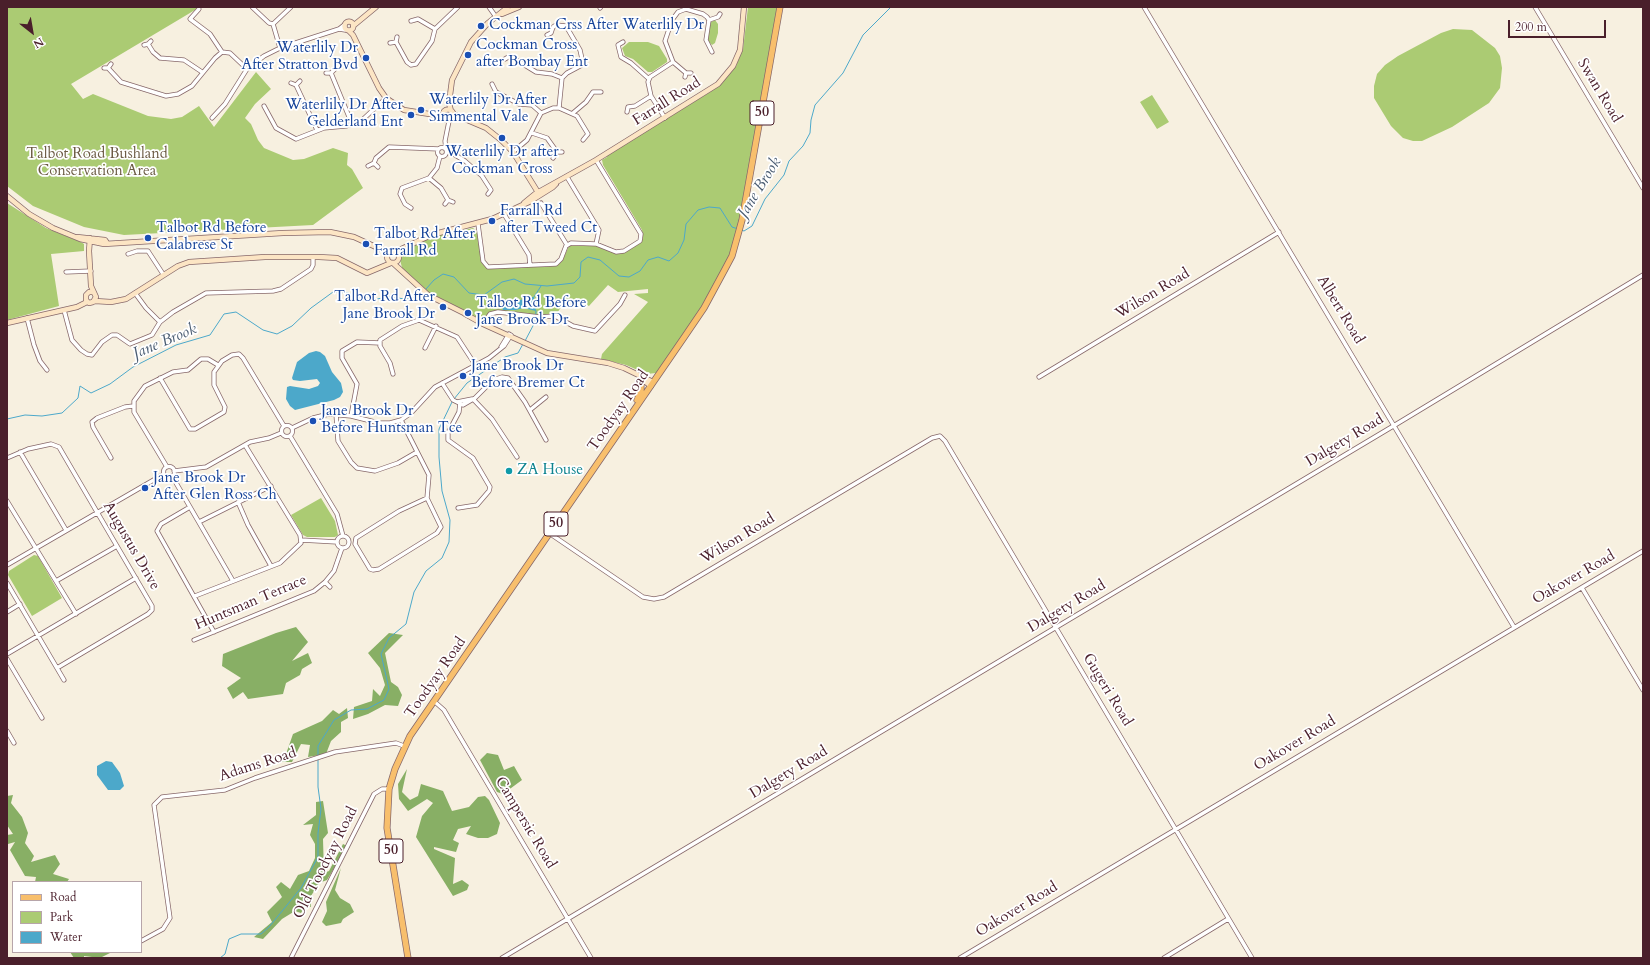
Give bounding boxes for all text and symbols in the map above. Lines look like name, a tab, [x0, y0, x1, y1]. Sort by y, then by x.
north arrow	[12, 12, 52, 52]
scale bar	[1510, 12, 1608, 38]
place label: Cockman Crss After Waterlily Dr	[489, 17, 704, 35]
text: 200 m	[1515, 19, 1547, 35]
marker: Cockman Crss After Waterlily Dr	[476, 21, 486, 31]
text: N	[30, 34, 46, 52]
place label: Cockman Cross after Bombay Ent	[476, 37, 588, 72]
place label: Waterlily Dr After Stratton Bvd	[242, 40, 358, 75]
marker: Cockman Cross after Bombay Ent	[463, 50, 473, 60]
marker: Waterlily Dr After Stratton Bvd	[361, 53, 371, 63]
street label: Swan Road	[1573, 56, 1625, 126]
street label: Farrall Road	[630, 74, 704, 130]
place label: Waterlily Dr After Simmental Vale	[429, 92, 547, 127]
place label: Waterlily Dr After Gelderland Ent	[285, 97, 403, 132]
road number: 50	[750, 101, 774, 125]
marker: Waterlily Dr After Simmental Vale	[416, 105, 426, 115]
marker: Waterlily Dr After Gelderland Ent	[406, 110, 416, 120]
marker: Waterlily Dr after Cockman Cross	[497, 133, 507, 143]
place label: Waterlily Dr after Cockman Cross	[445, 144, 559, 179]
park label: Talbot Road Bushland Conservation Area	[26, 146, 168, 181]
water label: Jane Brook	[734, 154, 786, 222]
place label: Farrall Rd after Tweed Ct	[500, 203, 597, 238]
marker: Farrall Rd after Tweed Ct	[487, 216, 497, 226]
place label: Talbot Rd Before Calabrese St	[156, 220, 267, 255]
place label: Talbot Rd After Farrall Rd	[374, 226, 475, 261]
marker: Talbot Rd Before Calabrese St	[143, 233, 153, 243]
marker: Talbot Rd After Farrall Rd	[361, 239, 371, 249]
street label: Wilson Road	[1113, 265, 1193, 323]
street label: Albert Road	[1313, 273, 1367, 347]
place label: Talbot Rd After Jane Brook Dr	[334, 289, 435, 324]
place label: Talbot Rd Before Jane Brook Dr	[476, 295, 587, 330]
marker: Talbot Rd After Jane Brook Dr	[438, 302, 448, 312]
marker: Talbot Rd Before Jane Brook Dr	[463, 308, 473, 318]
water label: Jane Brook	[130, 320, 200, 364]
place label: Jane Brook Dr Before Bremer Ct	[471, 358, 585, 393]
street label: Toodyay Road	[585, 367, 653, 455]
marker: Jane Brook Dr Before Bremer Ct	[458, 371, 468, 381]
place label: Jane Brook Dr Before Huntsman Tce	[321, 403, 462, 438]
street label: Dalgety Road	[1303, 411, 1387, 471]
marker: Jane Brook Dr Before Huntsman Tce	[308, 416, 318, 426]
place label: ZA House	[517, 462, 583, 480]
marker: ZA House	[504, 466, 514, 476]
place label: Jane Brook Dr After Glen Ross Ch	[153, 470, 277, 505]
marker: Jane Brook Dr After Glen Ross Ch	[140, 483, 150, 493]
street label: Augustus Drive	[98, 499, 164, 593]
street label: Wilson Road	[698, 510, 778, 568]
road number: 50	[544, 512, 568, 536]
street label: Oakover Road	[1529, 547, 1619, 609]
street label: Huntsman Terrace	[192, 571, 310, 635]
street label: Dalgety Road	[1025, 577, 1109, 637]
street label: Toodyay Road	[402, 634, 470, 722]
street label: Gugeri Road	[1078, 650, 1136, 730]
street label: Oakover Road	[1251, 712, 1339, 776]
street label: Dalgety Road	[747, 743, 831, 803]
street label: Adams Road	[217, 744, 299, 786]
street label: Campersic Road	[491, 774, 559, 872]
street label: Old Toodyay Road	[290, 804, 362, 922]
road number: 50	[379, 839, 403, 863]
street label: Oakover Road	[973, 878, 1061, 942]
legend	[12, 881, 142, 953]
text: Road	[50, 889, 76, 905]
text: Park	[50, 909, 73, 925]
text: Water	[50, 929, 82, 945]

